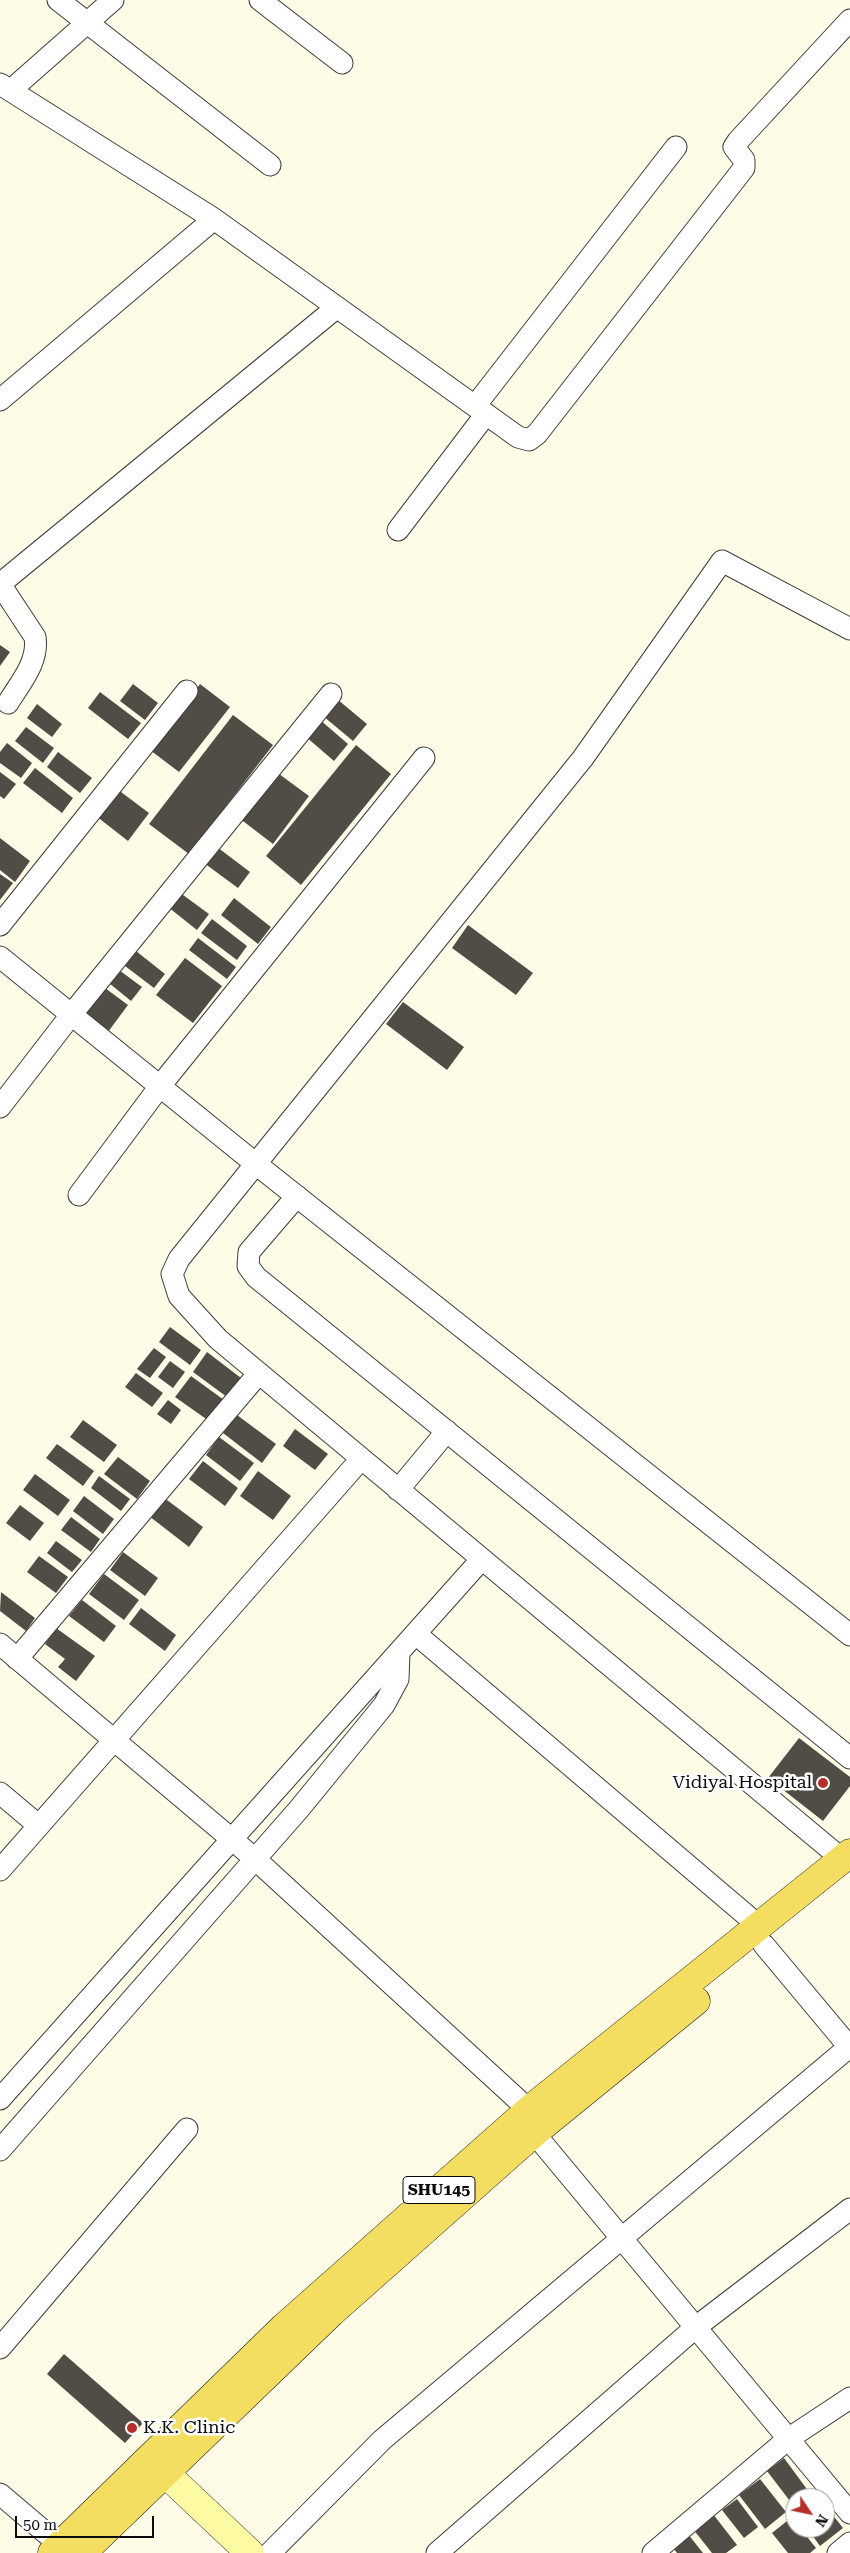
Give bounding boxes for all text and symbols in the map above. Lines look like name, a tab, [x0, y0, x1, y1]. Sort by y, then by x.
place label: Vidiyal Hospital	[672, 1772, 812, 1794]
marker: Vidiyal Hospital	[816, 1776, 830, 1790]
road number: SHU145	[403, 2176, 475, 2204]
place label: K.K. Clinic	[143, 2417, 235, 2439]
marker: K.K. Clinic	[125, 2421, 139, 2435]
north arrow	[785, 2488, 835, 2538]
scale bar	[18, 2506, 156, 2538]
text: N	[812, 2512, 831, 2530]
text: 50 m	[23, 2516, 57, 2534]

